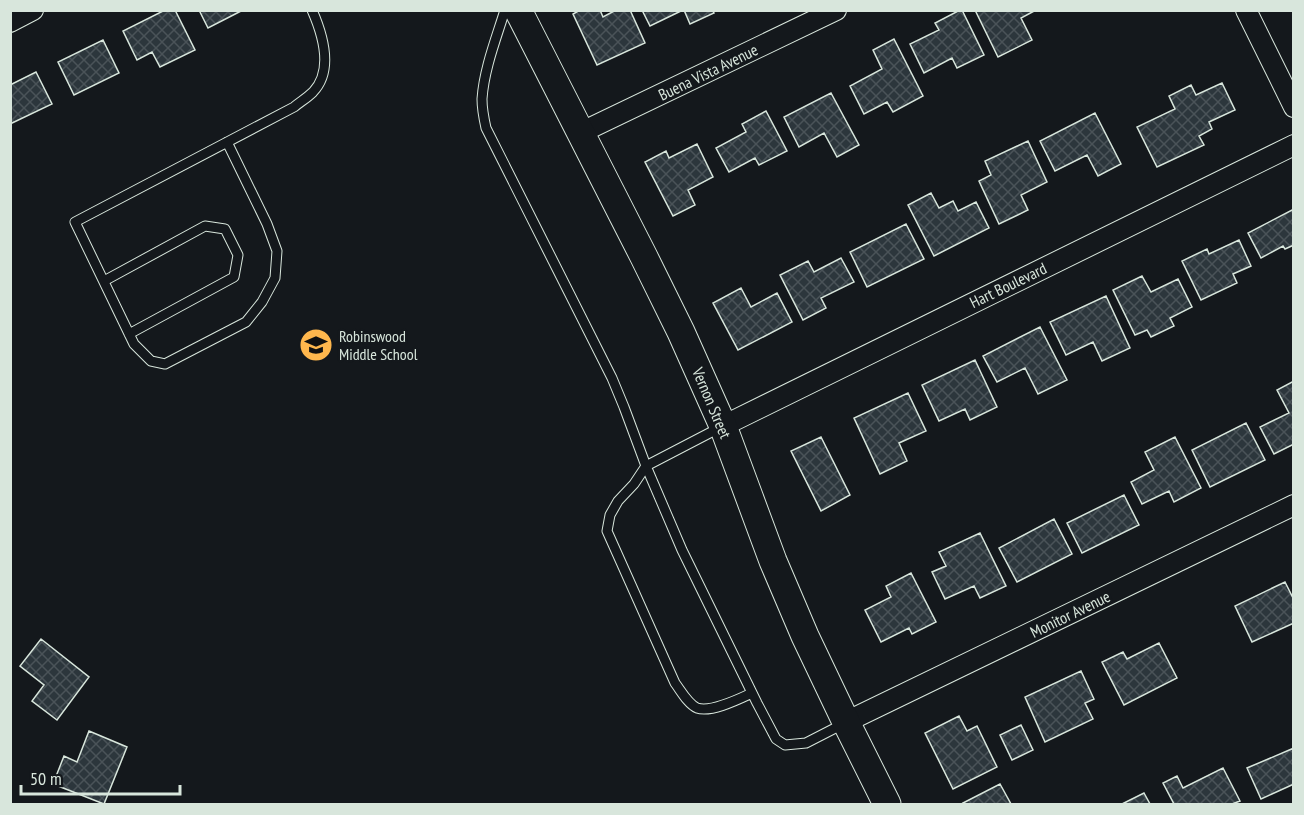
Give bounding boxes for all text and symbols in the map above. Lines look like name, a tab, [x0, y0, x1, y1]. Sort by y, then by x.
street label: Buena Vista Avenue	[655, 39, 761, 105]
street label: Hart Boulevard	[966, 258, 1050, 312]
place label: Robinswood Middle School	[339, 326, 418, 364]
school or university icon: Robinswood Middle School	[298, 327, 334, 363]
street label: Vernon Street	[688, 364, 736, 442]
street label: Monitor Avenue	[1027, 586, 1113, 642]
scale bar	[21, 758, 180, 796]
text: 50 m	[30, 767, 62, 790]

